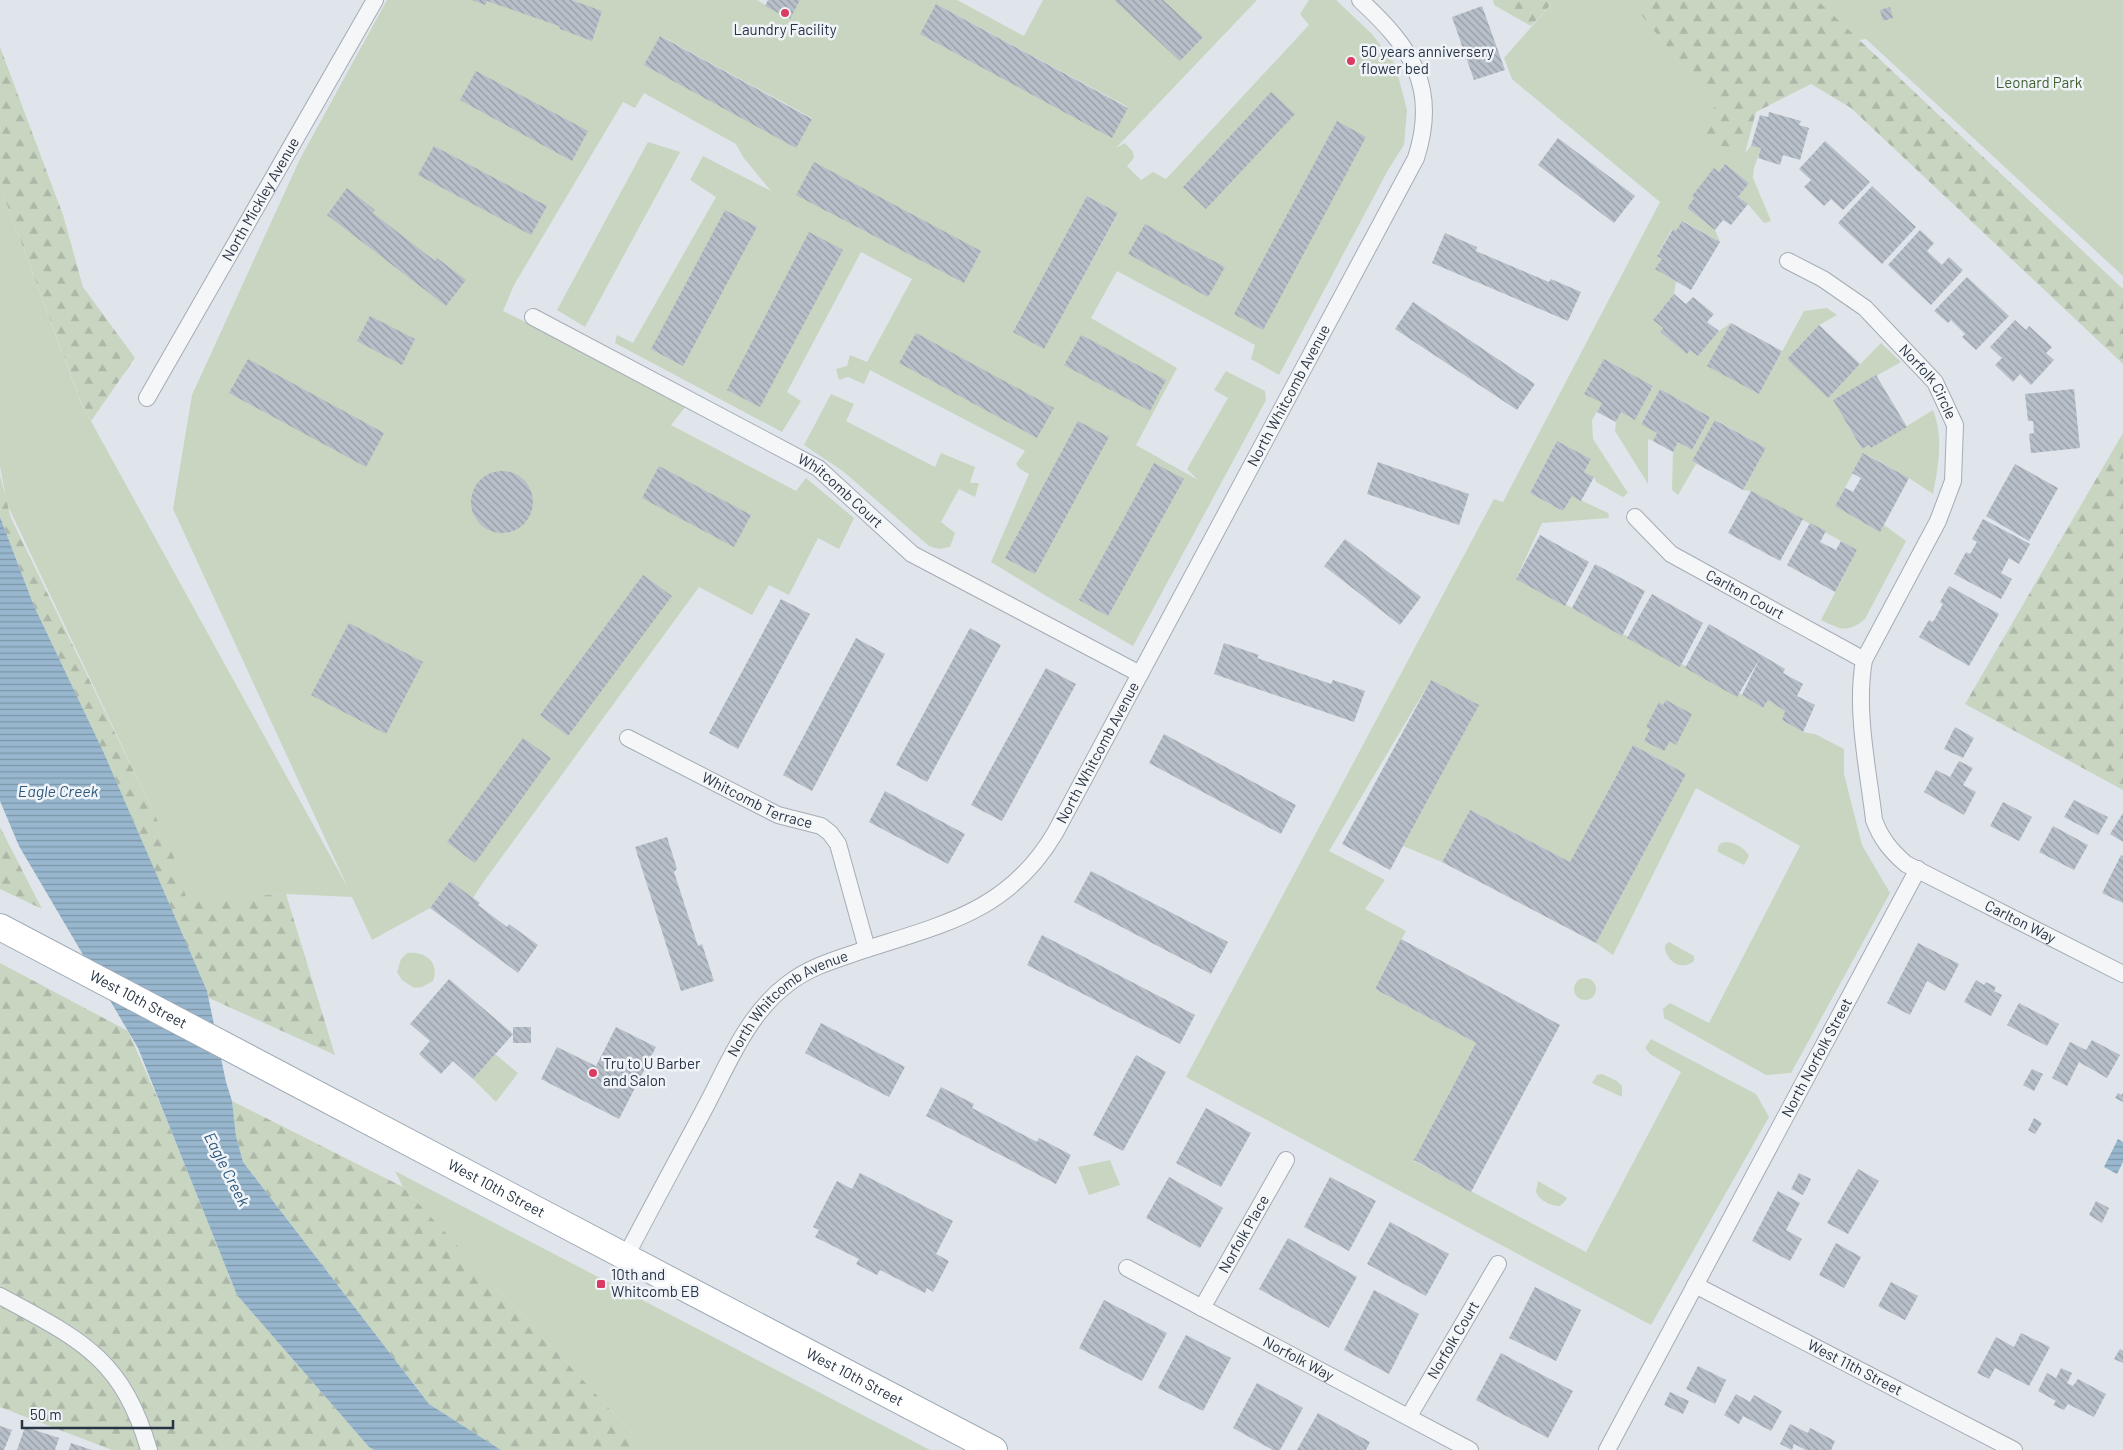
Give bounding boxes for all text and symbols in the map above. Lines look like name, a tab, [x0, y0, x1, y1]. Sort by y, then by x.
marker: Laundry Facility	[779, 7, 791, 19]
place label: Laundry Facility	[733, 20, 837, 38]
place label: 50 years anniversery flower bed	[1361, 42, 1494, 77]
marker: 50 years anniversery flower bed	[1345, 55, 1357, 67]
park label: Leonard Park	[1996, 73, 2083, 91]
street label: North Mickley Avenue	[218, 134, 302, 264]
street label: North Whitcomb Avenue	[1243, 321, 1333, 469]
street label: Norfolk Circle	[1896, 340, 1961, 422]
street label: Whitcomb Court	[795, 449, 887, 531]
street label: Carlton Court	[1703, 565, 1788, 622]
street label: North Whitcomb Avenue	[1052, 678, 1142, 826]
street label: Whitcomb Terrace	[699, 768, 815, 831]
water label: Eagle Creek	[18, 781, 98, 800]
street label: Carlton Way	[1982, 896, 2059, 947]
street label: North Whitcomb Avenue	[723, 946, 850, 1059]
street label: West 10th Street	[87, 966, 190, 1032]
street label: North Norfolk Street	[1777, 995, 1855, 1120]
place label: Tru to U Barber and Salon	[603, 1054, 701, 1089]
marker: Tru to U Barber and Salon	[587, 1067, 599, 1079]
water label: Eagle Creek	[201, 1129, 254, 1209]
street label: West 10th Street	[445, 1155, 548, 1221]
street label: Norfolk Place	[1214, 1191, 1272, 1276]
place label: 10th and Whitcomb EB	[611, 1265, 699, 1300]
marker: 10th and Whitcomb EB	[595, 1278, 607, 1290]
street label: Norfolk Court	[1423, 1297, 1482, 1382]
street label: Norfolk Way	[1260, 1332, 1337, 1384]
street label: West 11th Street	[1805, 1335, 1906, 1399]
street label: West 10th Street	[803, 1343, 907, 1409]
scale bar	[22, 1398, 174, 1430]
text: 50 m	[30, 1405, 62, 1423]

